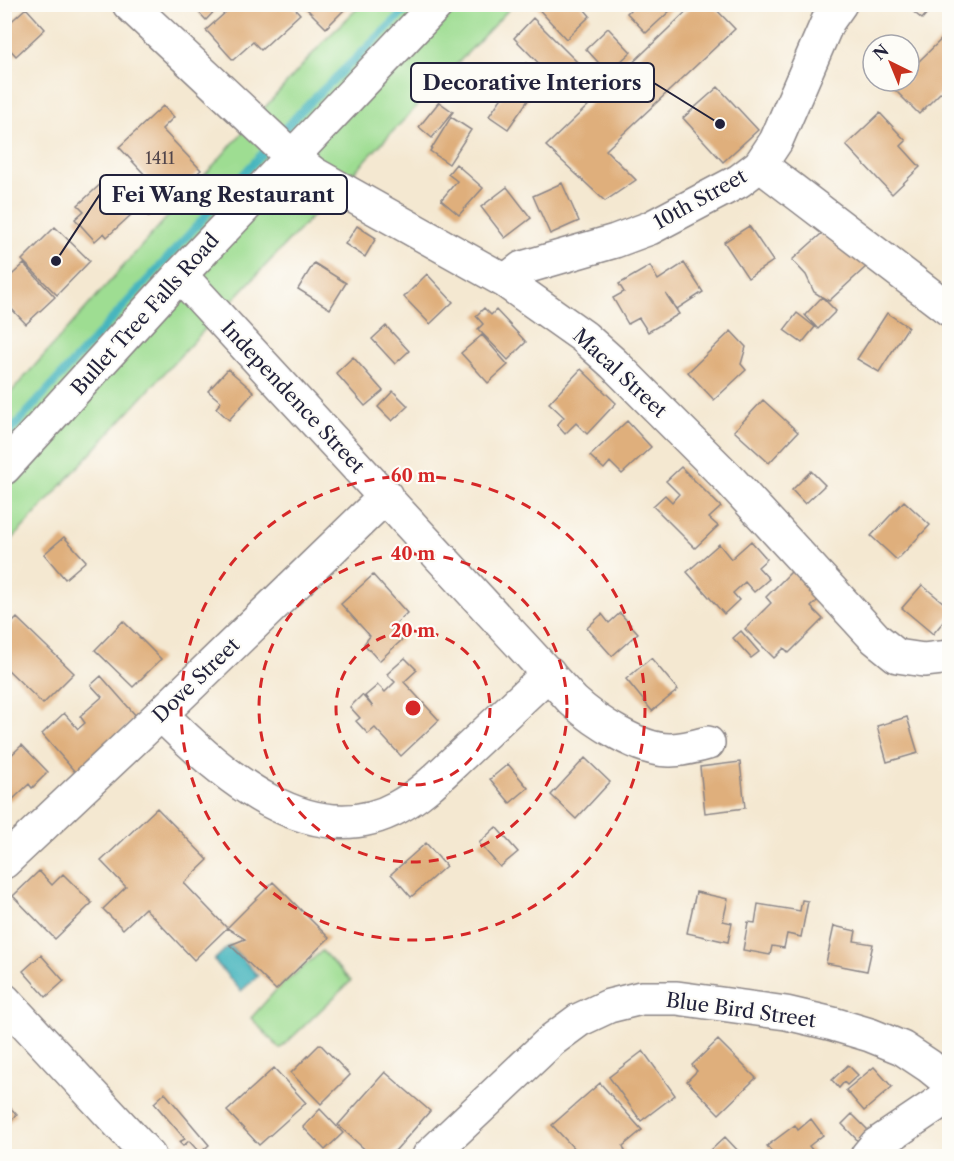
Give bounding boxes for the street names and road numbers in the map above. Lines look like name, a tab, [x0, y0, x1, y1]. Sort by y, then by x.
street label: 10th Street	[649, 164, 751, 234]
street label: Bullet Tree Falls Road	[66, 228, 224, 400]
street label: Independence Street	[216, 316, 370, 478]
street label: Macal Street	[568, 323, 672, 423]
street label: Dove Street	[148, 633, 244, 727]
street label: Blue Bird Street	[665, 988, 817, 1032]

